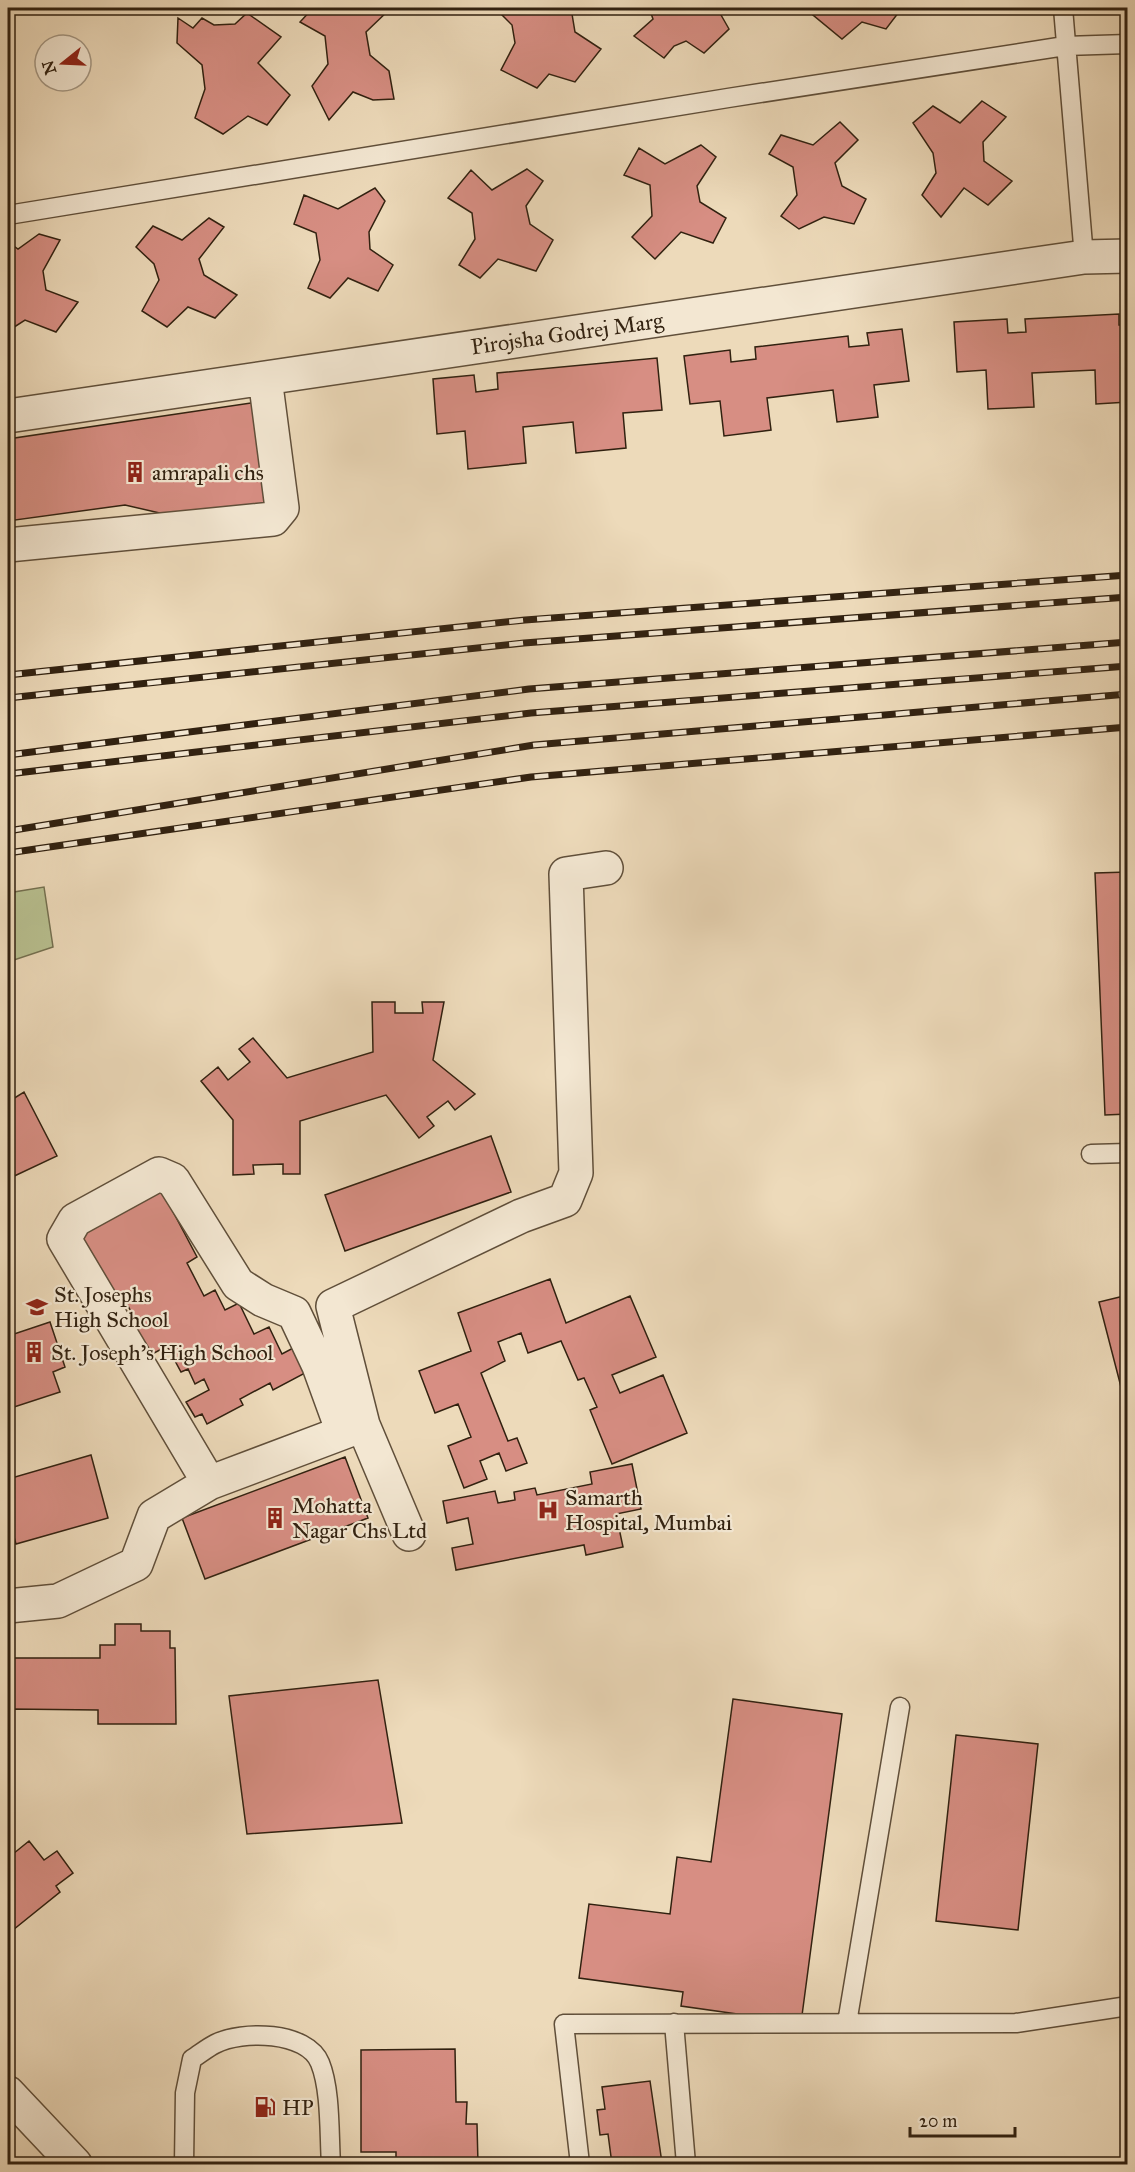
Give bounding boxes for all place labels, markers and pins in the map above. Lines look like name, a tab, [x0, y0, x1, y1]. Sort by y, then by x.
place label: amrapali chs	[152, 459, 264, 486]
building icon: amrapali chs	[123, 460, 147, 484]
place label: St. Josephs High School	[54, 1281, 169, 1333]
school or university icon: St. Josephs High School	[25, 1295, 49, 1319]
place label: St. Joseph's High School	[51, 1339, 274, 1366]
building icon: St. Joseph's High School	[22, 1340, 46, 1364]
place label: Samarth Hospital, Mumbai	[565, 1484, 732, 1536]
place label: Mohatta Nagar Chs Ltd	[292, 1492, 427, 1544]
hospital icon: Samarth Hospital, Mumbai	[536, 1498, 560, 1522]
building icon: Mohatta Nagar Chs Ltd	[263, 1506, 287, 1530]
place label: HP	[282, 2094, 314, 2121]
fuel station icon: HP	[253, 2095, 277, 2119]

